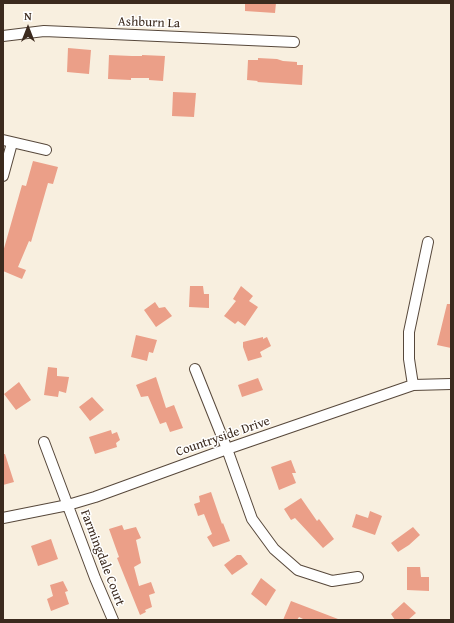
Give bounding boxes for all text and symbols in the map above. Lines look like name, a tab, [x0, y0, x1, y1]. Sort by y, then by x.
north arrow	[8, 8, 48, 48]
text: N	[24, 8, 32, 24]
street label: Ashburn La	[118, 14, 180, 32]
street label: Countryside Drive	[174, 414, 272, 460]
street label: Farmingdale Court	[76, 508, 128, 608]

